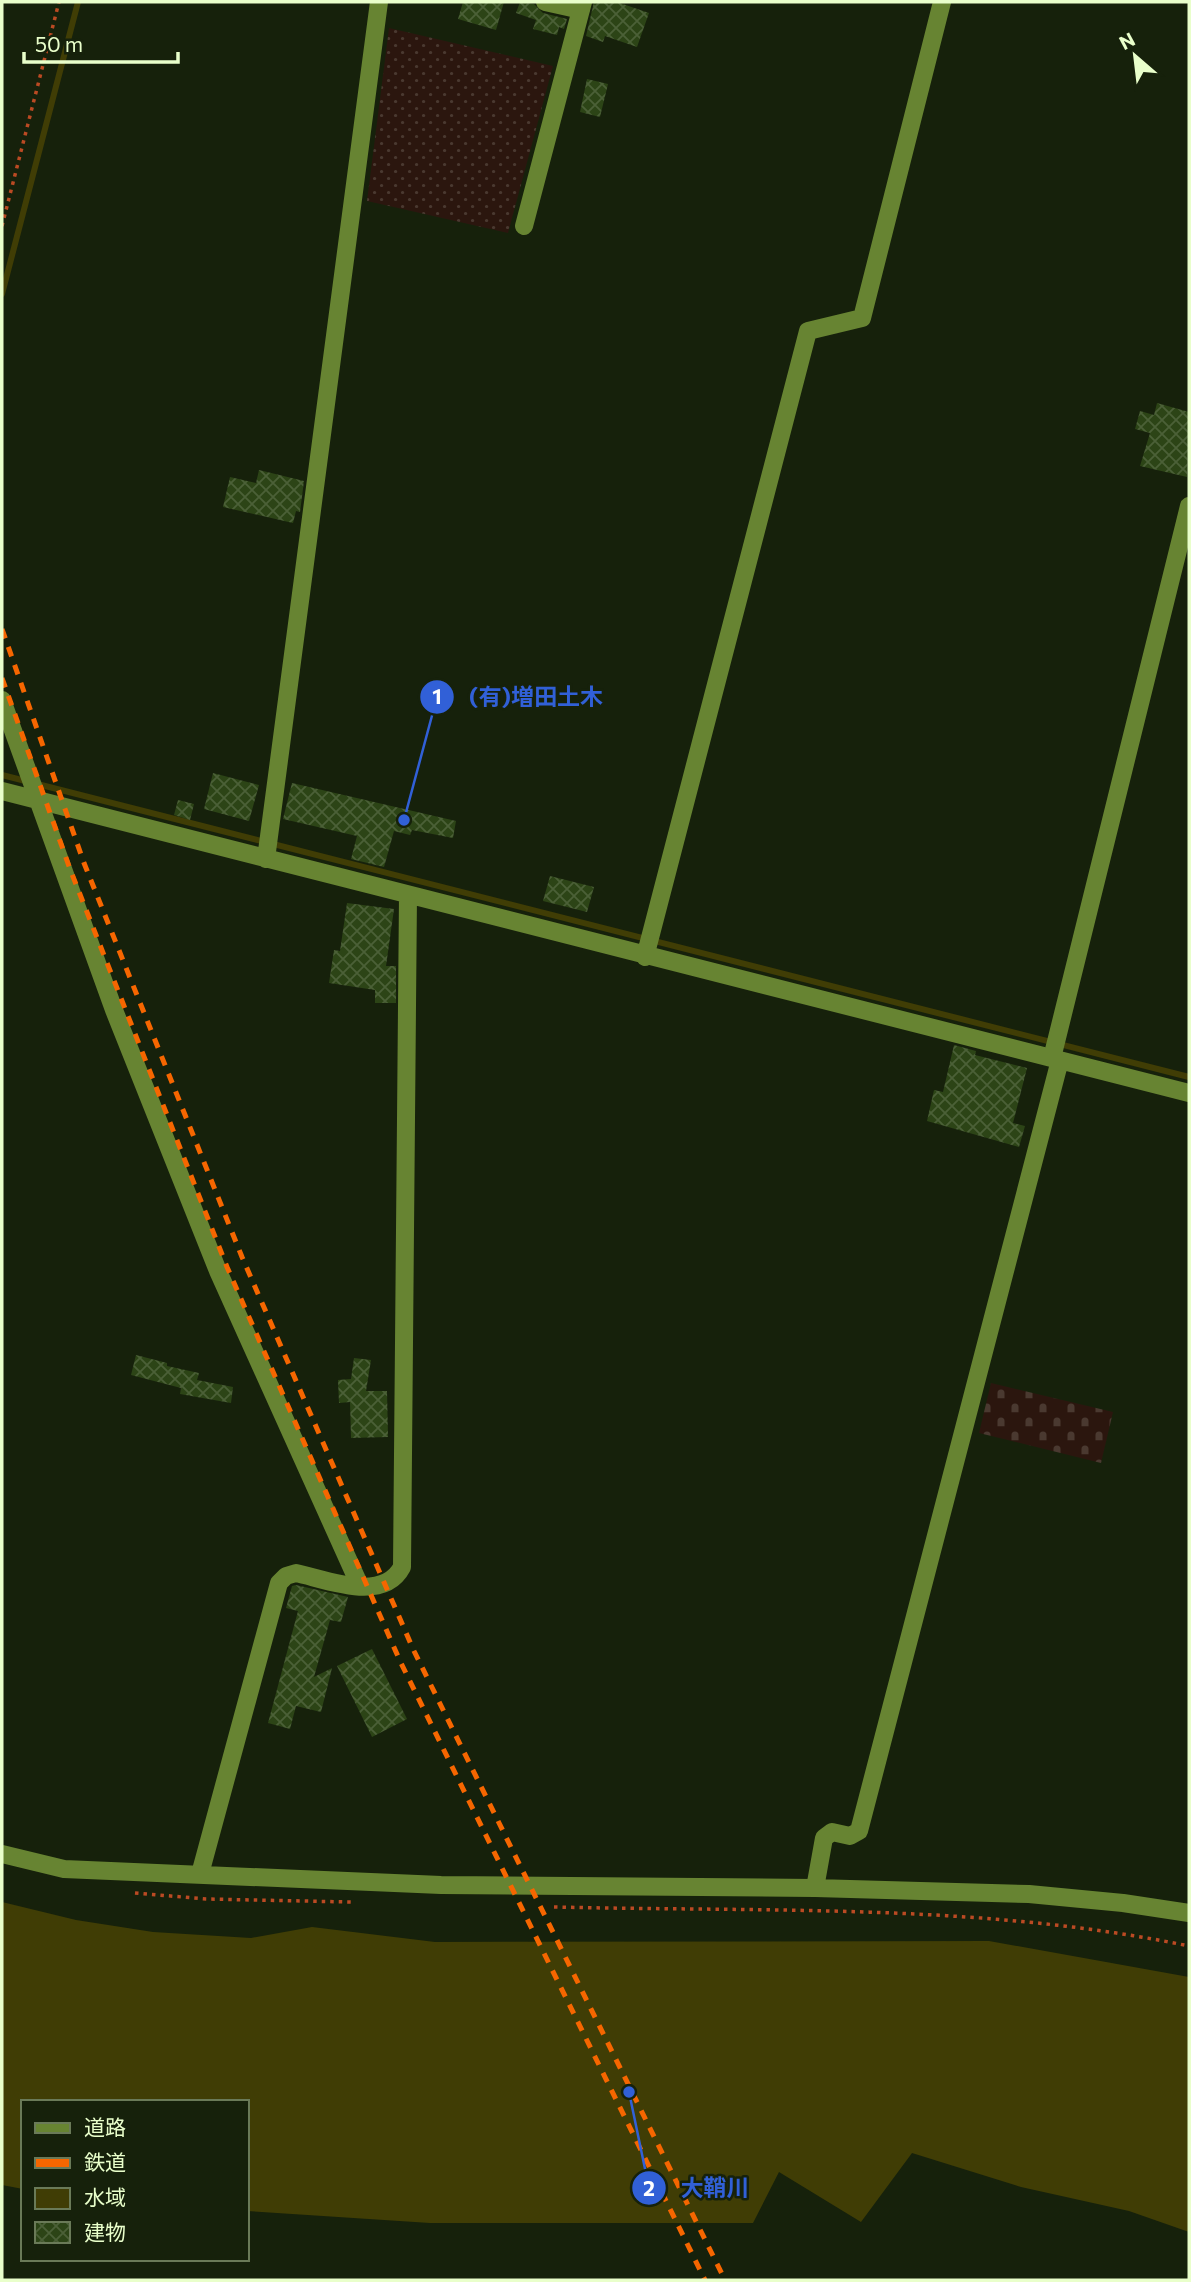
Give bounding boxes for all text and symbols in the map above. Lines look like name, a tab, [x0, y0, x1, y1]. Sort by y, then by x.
scale bar	[24, 21, 178, 65]
north arrow	[1100, 21, 1170, 91]
text: N	[1115, 27, 1138, 54]
text: 50 m	[35, 31, 83, 56]
callout: (有)増田土木	[420, 675, 617, 719]
text: (有)増田土木	[469, 682, 603, 710]
text: 1	[432, 683, 442, 708]
legend	[21, 2100, 248, 2261]
text: 道路	[84, 2114, 126, 2139]
text: 鉄道	[84, 2149, 126, 2174]
callout: 大鞘川	[632, 2166, 764, 2210]
text: 大鞘川	[681, 2173, 750, 2201]
text: 2	[643, 2175, 655, 2200]
text: 水域	[84, 2184, 126, 2209]
text: 建物	[84, 2219, 126, 2244]

